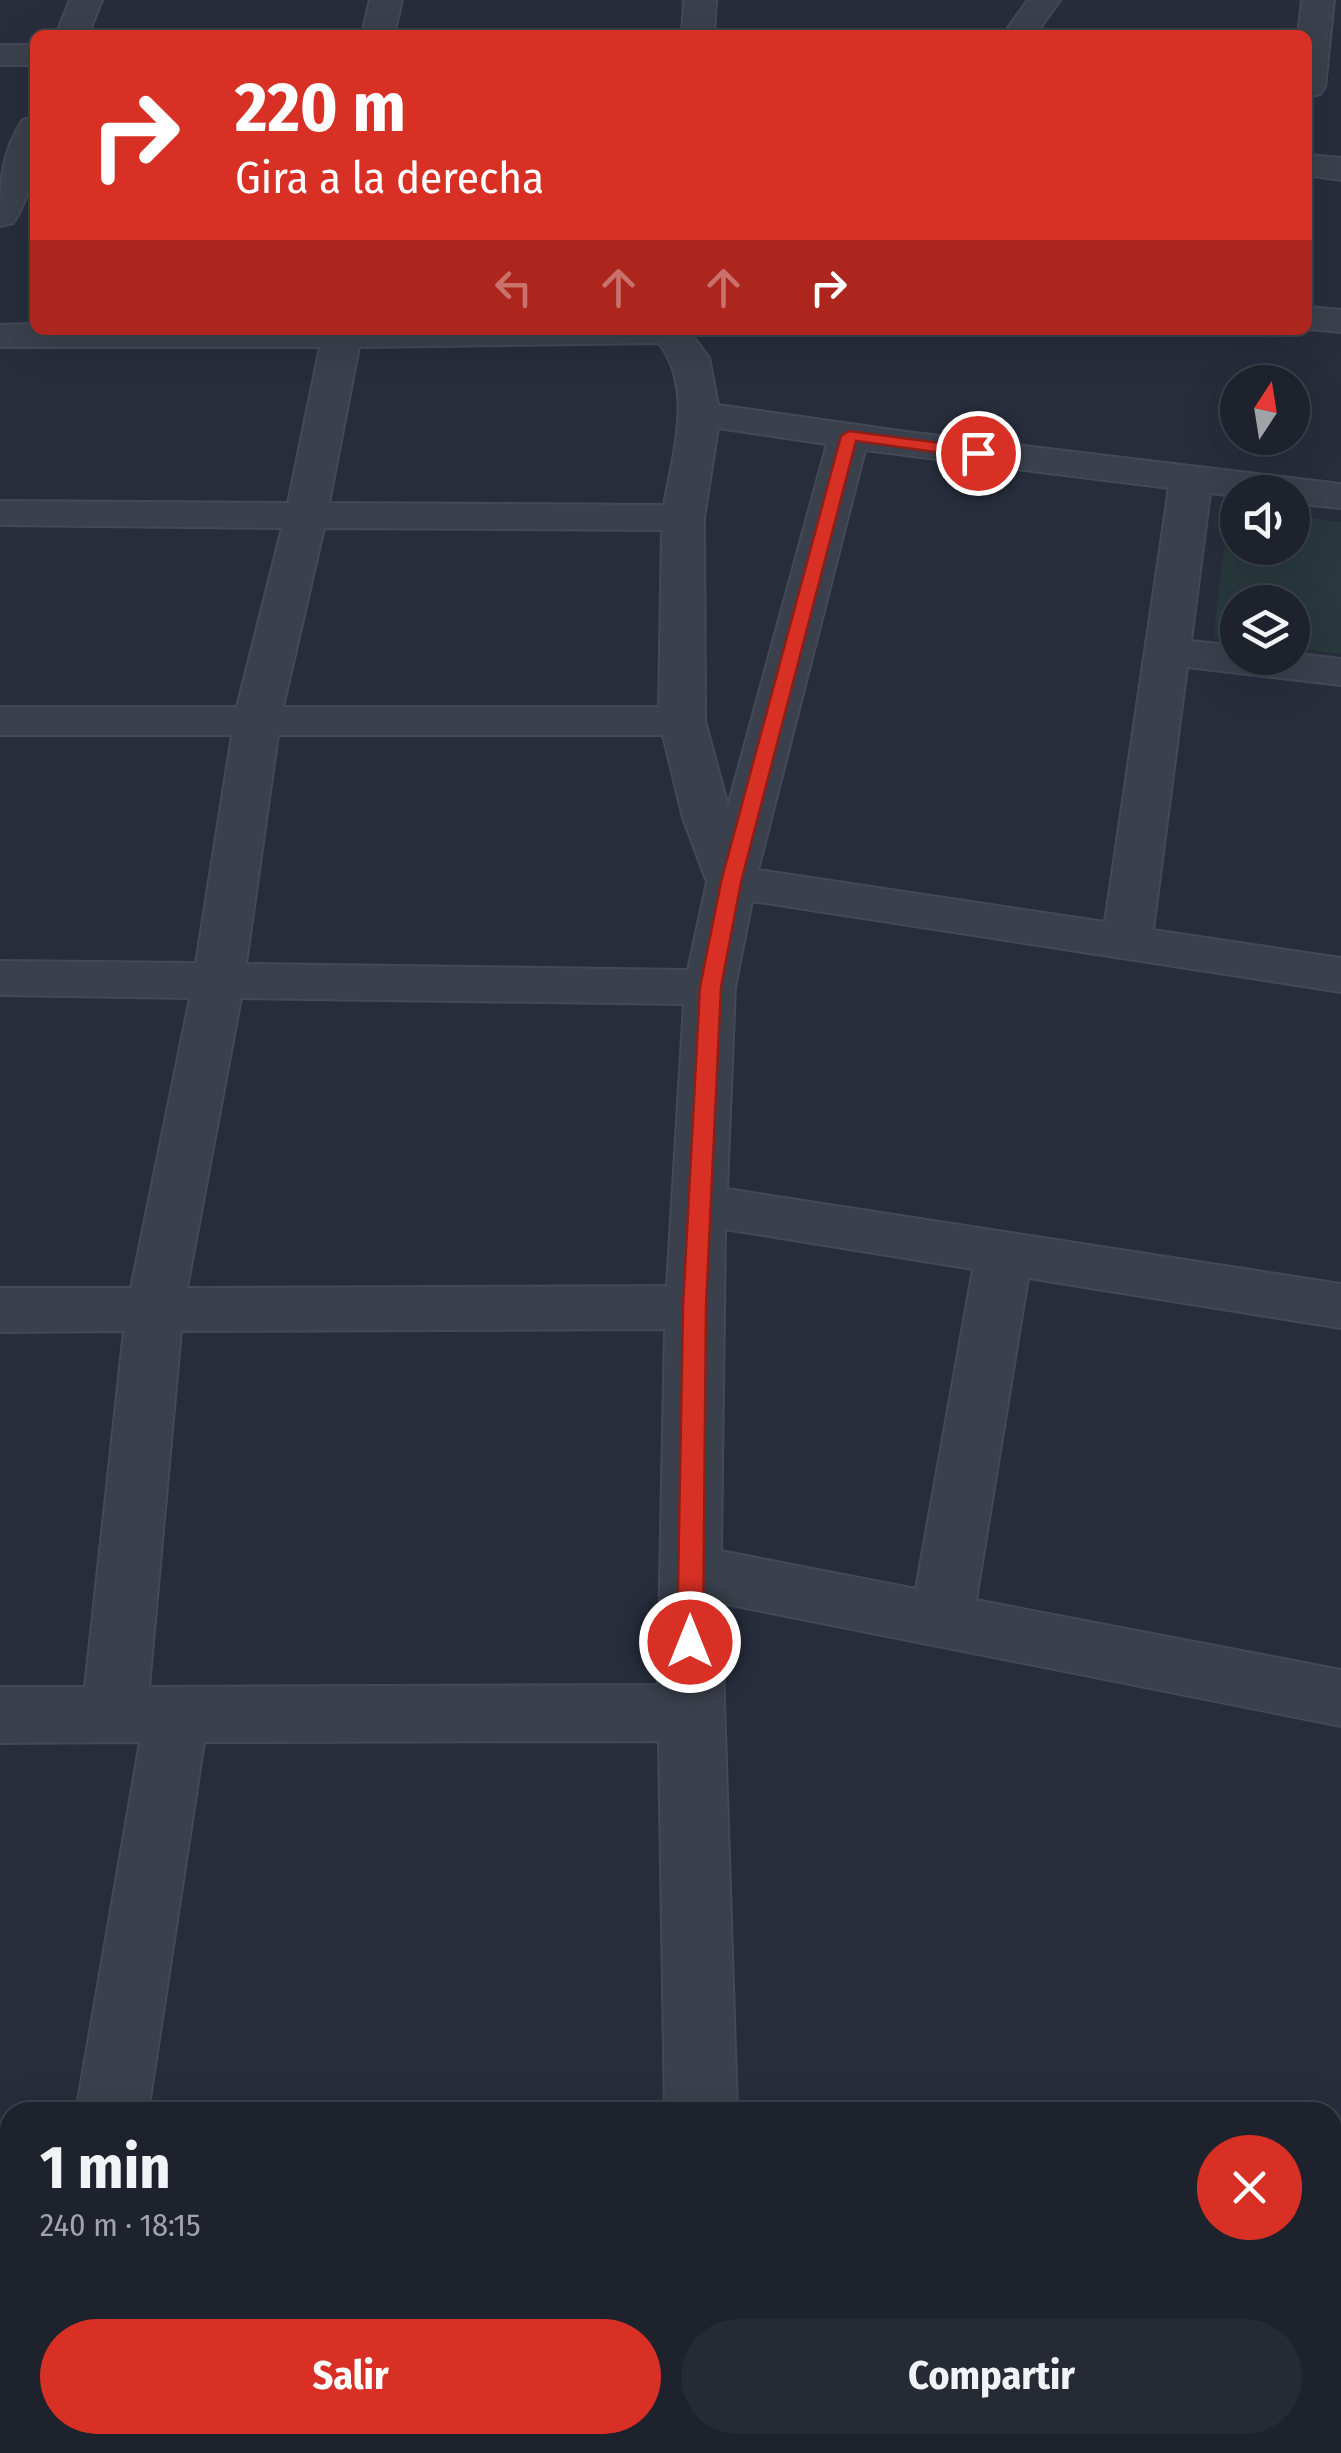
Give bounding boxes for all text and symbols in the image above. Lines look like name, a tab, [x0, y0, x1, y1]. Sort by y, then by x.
text: 220 m	[235, 66, 406, 150]
icon: right	[70, 70, 200, 200]
text: Gira a la derecha	[235, 151, 544, 205]
icon: left	[486, 260, 541, 315]
icon: ahead	[591, 260, 646, 315]
icon: ahead	[696, 260, 751, 315]
icon: right	[801, 260, 856, 315]
north arrow	[1220, 365, 1310, 455]
map controls	[1220, 365, 1310, 675]
pin	[936, 411, 1021, 496]
icon: arrive	[951, 426, 1006, 481]
button: sound	[1220, 475, 1310, 565]
button: layers	[1220, 585, 1310, 675]
position arrow	[638, 1590, 742, 1694]
text: 1 min	[40, 2132, 171, 2204]
button: close	[1197, 2135, 1302, 2240]
text: 240 m · 18:15	[40, 2206, 201, 2244]
button: Salir	[40, 2319, 661, 2434]
button: Compartir	[681, 2319, 1302, 2434]

